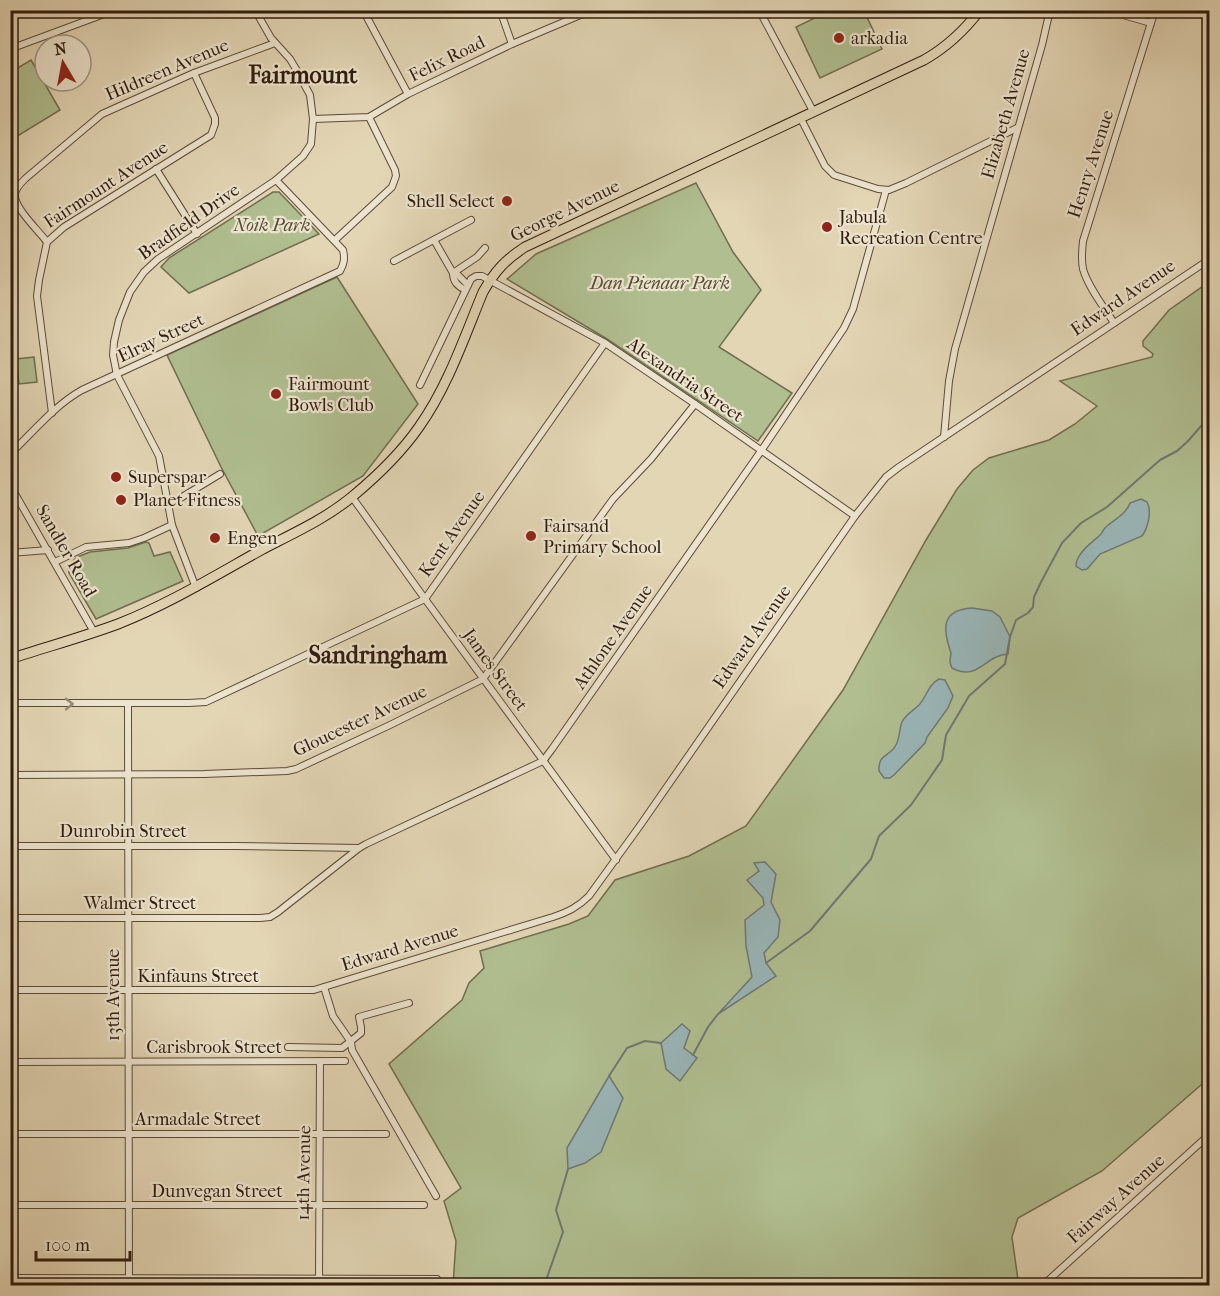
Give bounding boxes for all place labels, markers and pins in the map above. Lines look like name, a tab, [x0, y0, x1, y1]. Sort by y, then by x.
place label: arkadia	[851, 28, 908, 49]
marker: arkadia	[832, 31, 846, 45]
place label: Shell Select	[407, 191, 496, 212]
marker: Shell Select	[500, 194, 514, 208]
place label: Jabula Recreation Centre	[837, 207, 983, 249]
marker: Jabula Recreation Centre	[820, 220, 834, 234]
place label: Fairmount Bowls Club	[288, 374, 374, 416]
marker: Fairmount Bowls Club	[269, 387, 283, 401]
place label: Superspar	[128, 467, 206, 488]
marker: Superspar	[109, 470, 123, 484]
place label: Planet Fitness	[133, 490, 241, 511]
marker: Planet Fitness	[114, 493, 128, 507]
place label: Fairsand Primary School	[543, 516, 662, 558]
place label: Engen	[227, 528, 278, 549]
marker: Fairsand Primary School	[524, 529, 538, 543]
marker: Engen	[208, 531, 222, 545]

